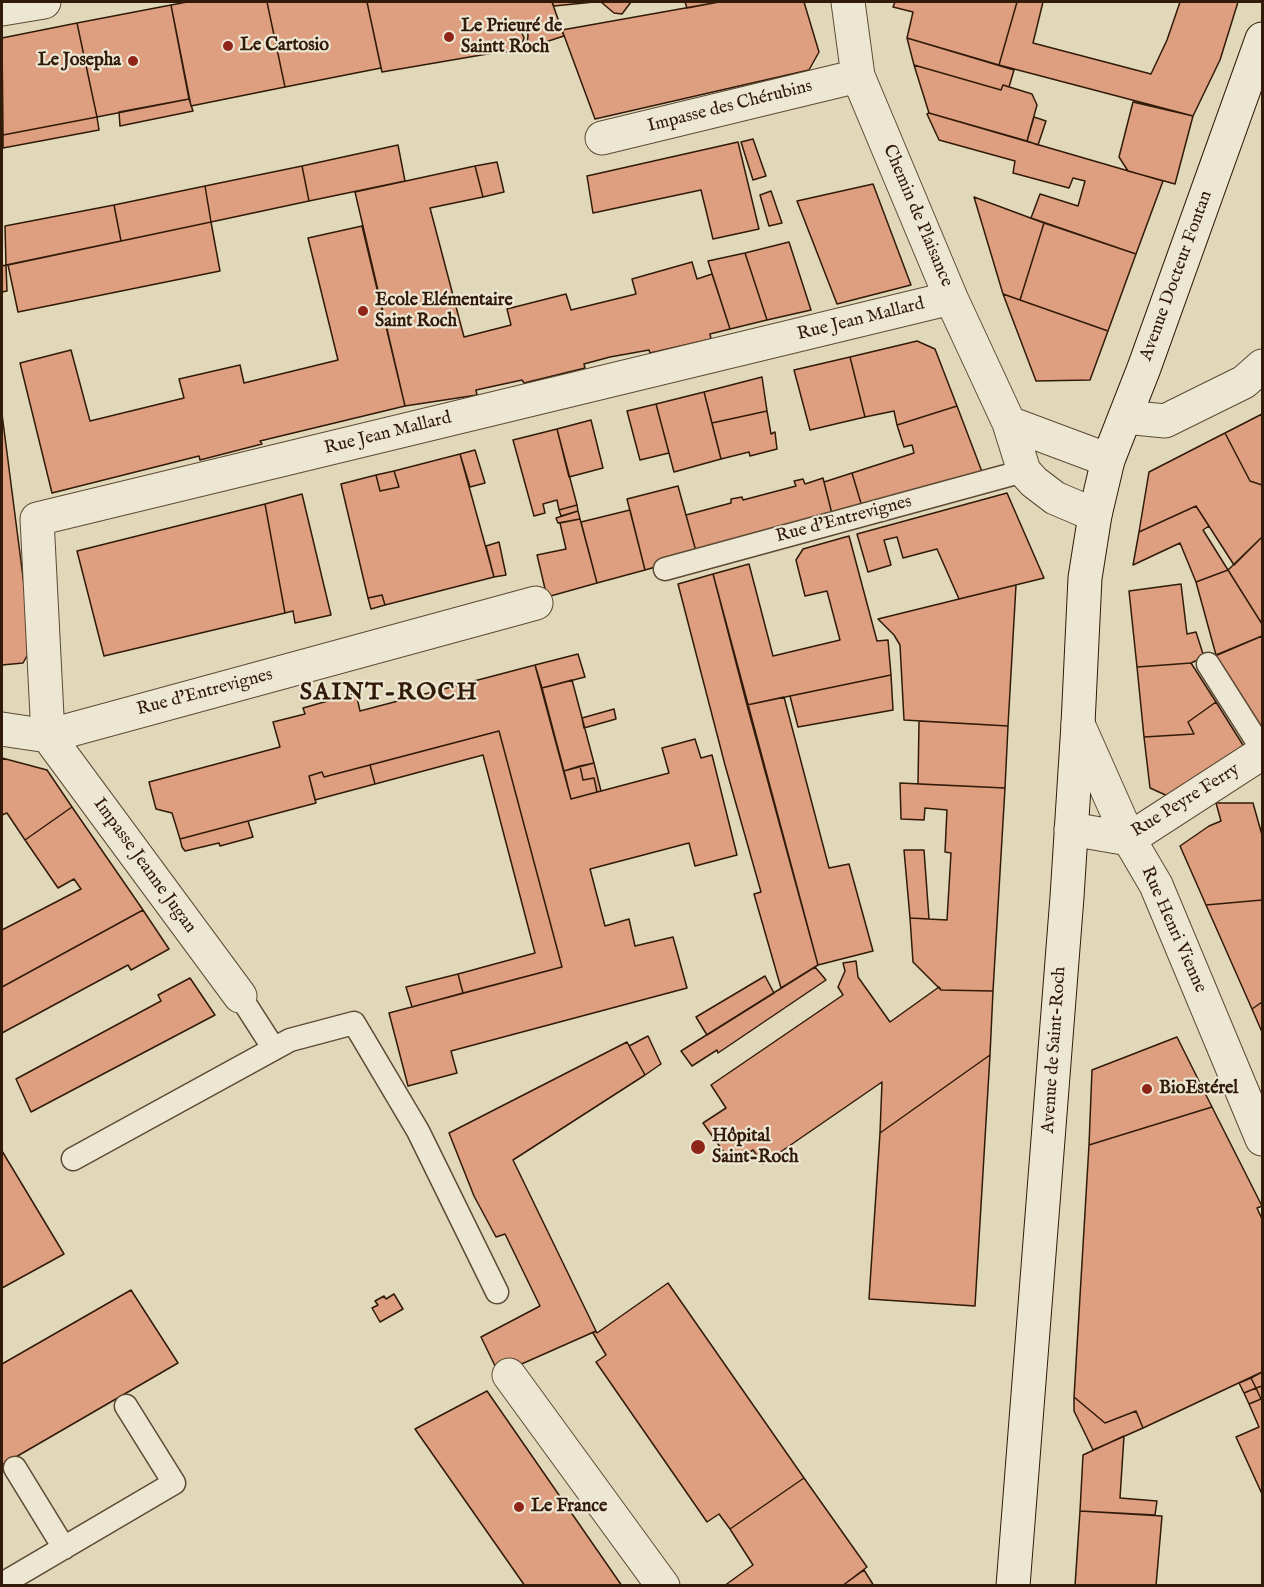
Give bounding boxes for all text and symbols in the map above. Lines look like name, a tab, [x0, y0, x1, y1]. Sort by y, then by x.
place label: Le Prieuré de Saintt Roch	[461, 16, 562, 58]
marker: Le Prieuré de Saintt Roch	[442, 30, 456, 44]
place label: Le Cartosio	[240, 35, 329, 57]
marker: Le Cartosio	[221, 39, 235, 53]
place label: Le Josepha	[38, 50, 121, 72]
marker: Le Josepha	[126, 54, 140, 68]
street label: Impasse des Chérubins	[645, 76, 815, 138]
street label: Chemin de Plaisance	[877, 142, 957, 290]
street label: Avenue Docteur Fontan	[1136, 188, 1218, 364]
place label: Ecole Elémentaire Saint Roch	[375, 290, 513, 332]
street label: Rue Jean Mallard	[795, 294, 927, 346]
marker: Ecole Elémentaire Saint Roch	[356, 304, 370, 318]
street label: Rue Jean Mallard	[322, 408, 454, 460]
street label: Rue d'Entrevignes	[774, 492, 914, 548]
street label: Rue d'Entrevignes	[135, 665, 275, 721]
district label: SAINT-ROCH	[300, 680, 478, 708]
street label: Rue Peyre Ferry	[1128, 759, 1244, 843]
street label: Impasse Jeanne Jugan	[88, 794, 200, 938]
street label: Rue Henri Vienne	[1136, 864, 1210, 996]
street label: Avenue de Saint-Roch	[1038, 966, 1072, 1134]
place label: BioEstérel	[1159, 1078, 1238, 1100]
marker: BioEstérel	[1140, 1082, 1154, 1096]
place label: Hôpital Saint-Roch	[712, 1126, 799, 1168]
marker: Hôpital Saint-Roch	[689, 1138, 707, 1156]
place label: Le France	[531, 1496, 607, 1518]
marker: Le France	[512, 1500, 526, 1514]

